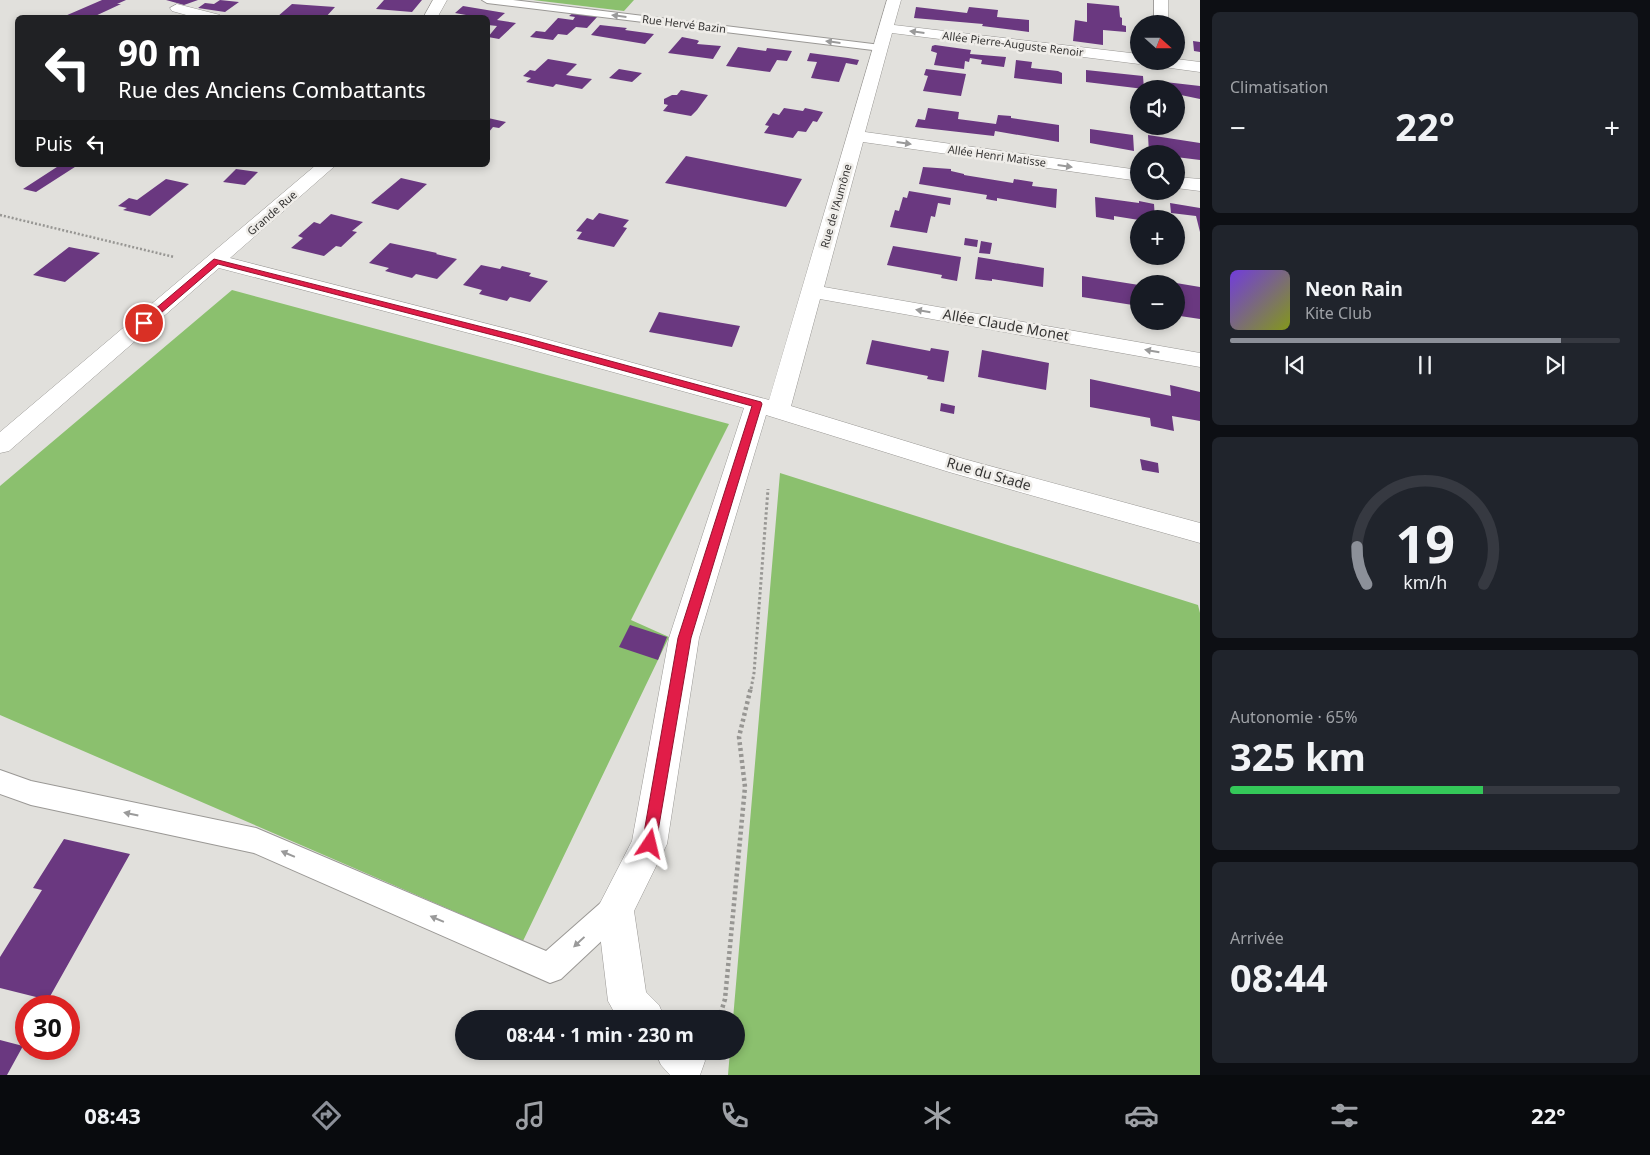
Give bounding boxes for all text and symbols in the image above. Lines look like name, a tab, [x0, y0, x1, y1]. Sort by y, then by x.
street label: Rue Hervé Bazin	[641, 11, 727, 36]
one-way arrow	[611, 12, 627, 20]
north arrow	[1130, 15, 1185, 70]
map controls	[1130, 15, 1185, 330]
street label: Allée Pierre-Auguste Renoir	[942, 27, 1085, 60]
one-way arrow	[908, 28, 924, 36]
text: 90 m	[118, 29, 201, 76]
icon: left	[35, 35, 100, 100]
one-way arrow	[824, 38, 840, 46]
text: Rue des Anciens Combattants	[118, 74, 426, 104]
text: Climatisation	[1230, 76, 1328, 98]
button: sound	[1130, 80, 1185, 135]
text: 22°	[1395, 100, 1455, 152]
text: −	[1230, 108, 1246, 146]
text: +	[1604, 108, 1620, 146]
icon: left	[82, 130, 110, 158]
text: Puis	[35, 131, 72, 157]
one-way arrow	[896, 139, 912, 147]
street label: Allée Henri Matisse	[947, 141, 1047, 170]
button: search	[1130, 145, 1185, 200]
street label: Rue de l'Aumône	[816, 162, 855, 250]
one-way arrow	[1057, 162, 1073, 170]
street label: Grande Rue	[244, 187, 300, 238]
button: +	[1130, 210, 1185, 265]
button: −	[1130, 275, 1185, 330]
text: Neon Rain	[1305, 276, 1403, 302]
pin	[123, 302, 165, 344]
text: Kite Club	[1305, 302, 1372, 324]
street label: Allée Claude Monet	[942, 304, 1071, 345]
one-way arrow	[915, 306, 931, 314]
icon: arrive	[130, 309, 158, 337]
one-way arrow	[1144, 347, 1160, 355]
icon: previous	[1281, 351, 1309, 379]
icon: pause	[1411, 351, 1439, 379]
icon: next	[1541, 351, 1569, 379]
street label: Rue du Stade	[945, 452, 1034, 495]
text: 19	[1395, 507, 1455, 578]
text: km/h	[1403, 570, 1447, 594]
text: Autonomie · 65%	[1230, 706, 1357, 728]
text: 325 km	[1230, 730, 1366, 782]
one-way arrow	[123, 810, 138, 818]
position arrow	[623, 817, 675, 869]
one-way arrow	[281, 850, 295, 858]
one-way arrow	[430, 915, 444, 923]
text: Arrivée	[1230, 927, 1284, 949]
one-way arrow	[573, 936, 585, 948]
text: 08:44	[1230, 951, 1328, 1003]
speed limit sign: 30	[15, 995, 80, 1060]
text: 08:44 · 1 min · 230 m	[506, 1022, 694, 1048]
icon: directions	[309, 1098, 344, 1133]
icon: music	[513, 1098, 548, 1133]
icon: phone	[717, 1098, 752, 1133]
icon: climate	[920, 1098, 955, 1133]
icon: car	[1124, 1098, 1159, 1133]
icon: filters	[1327, 1098, 1362, 1133]
text: 08:43	[84, 1100, 141, 1130]
text: 22°	[1531, 1100, 1566, 1130]

